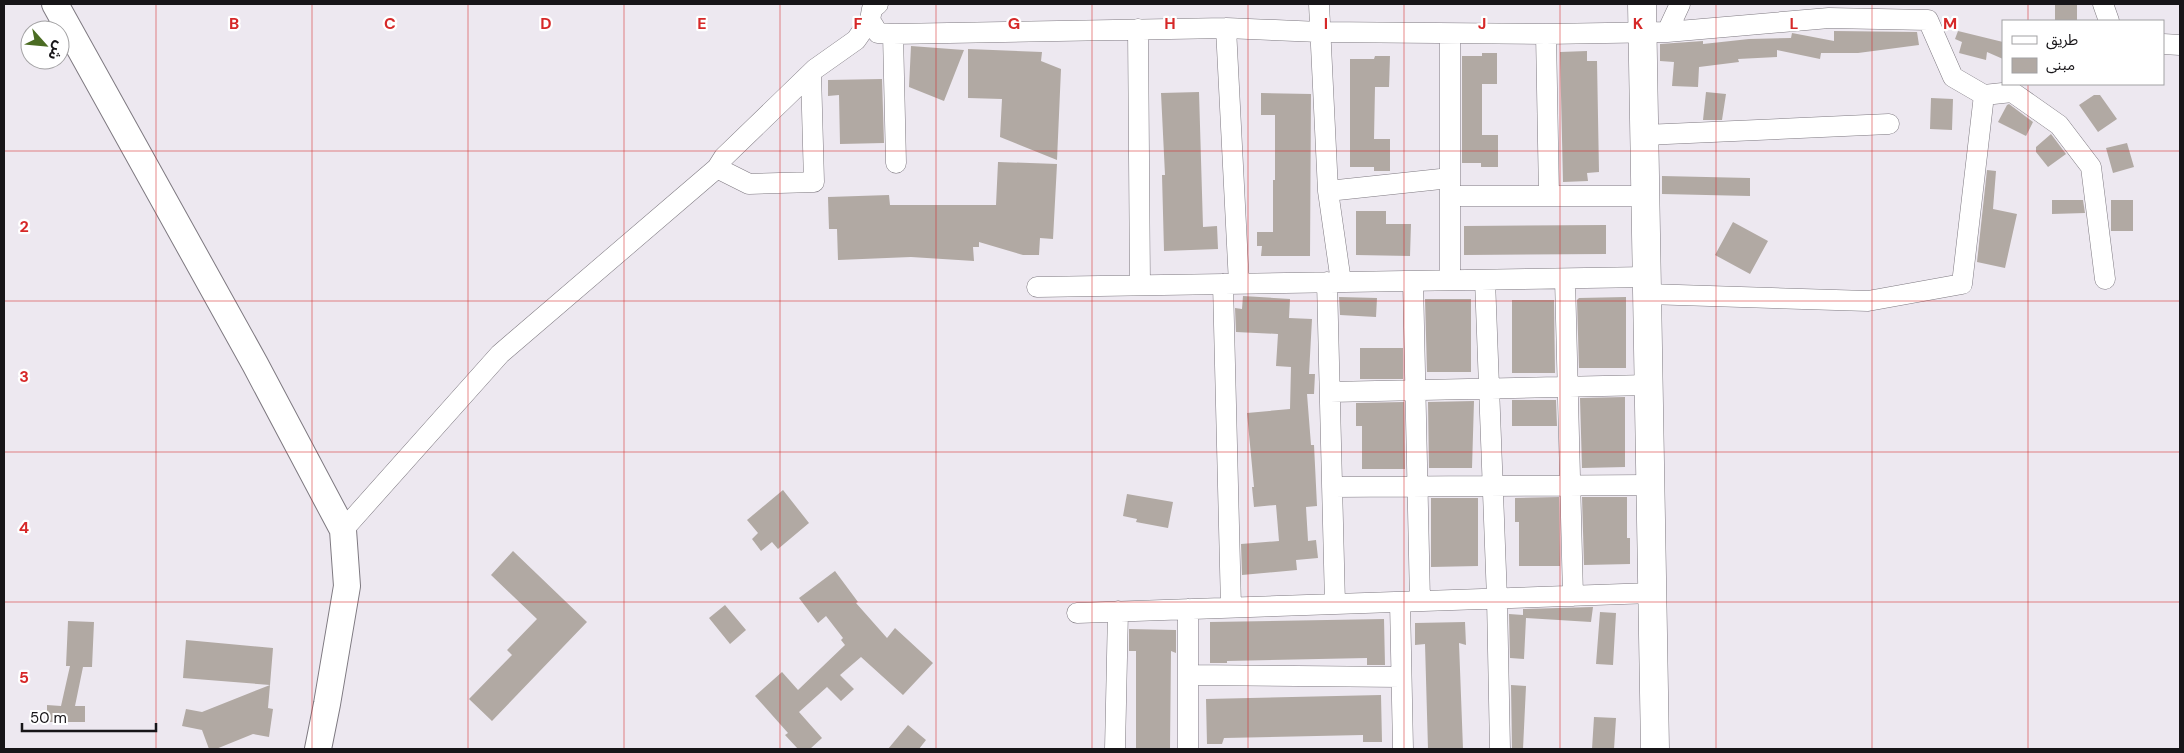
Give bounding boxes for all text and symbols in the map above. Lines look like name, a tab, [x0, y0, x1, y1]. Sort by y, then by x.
text: B	[229, 13, 239, 34]
text: C	[384, 13, 396, 34]
text: D	[540, 13, 552, 34]
text: E	[697, 13, 707, 34]
text: F	[854, 13, 863, 34]
text: G	[1008, 13, 1020, 34]
text: H	[1164, 13, 1176, 34]
text: I	[1324, 13, 1328, 34]
text: J	[1478, 13, 1486, 34]
text: K	[1633, 13, 1644, 34]
text: L	[1790, 13, 1799, 34]
text: M	[1943, 13, 1957, 34]
north arrow	[20, 20, 70, 70]
legend	[2002, 20, 2164, 85]
text: طريق	[2046, 30, 2078, 50]
text: ش	[44, 38, 69, 64]
text: مبنى	[2046, 55, 2075, 75]
text: 2	[19, 216, 29, 237]
text: 3	[19, 366, 29, 387]
text: 4	[19, 517, 29, 538]
text: 5	[19, 667, 29, 688]
scale bar	[22, 700, 156, 732]
text: 50 m	[30, 708, 67, 728]

